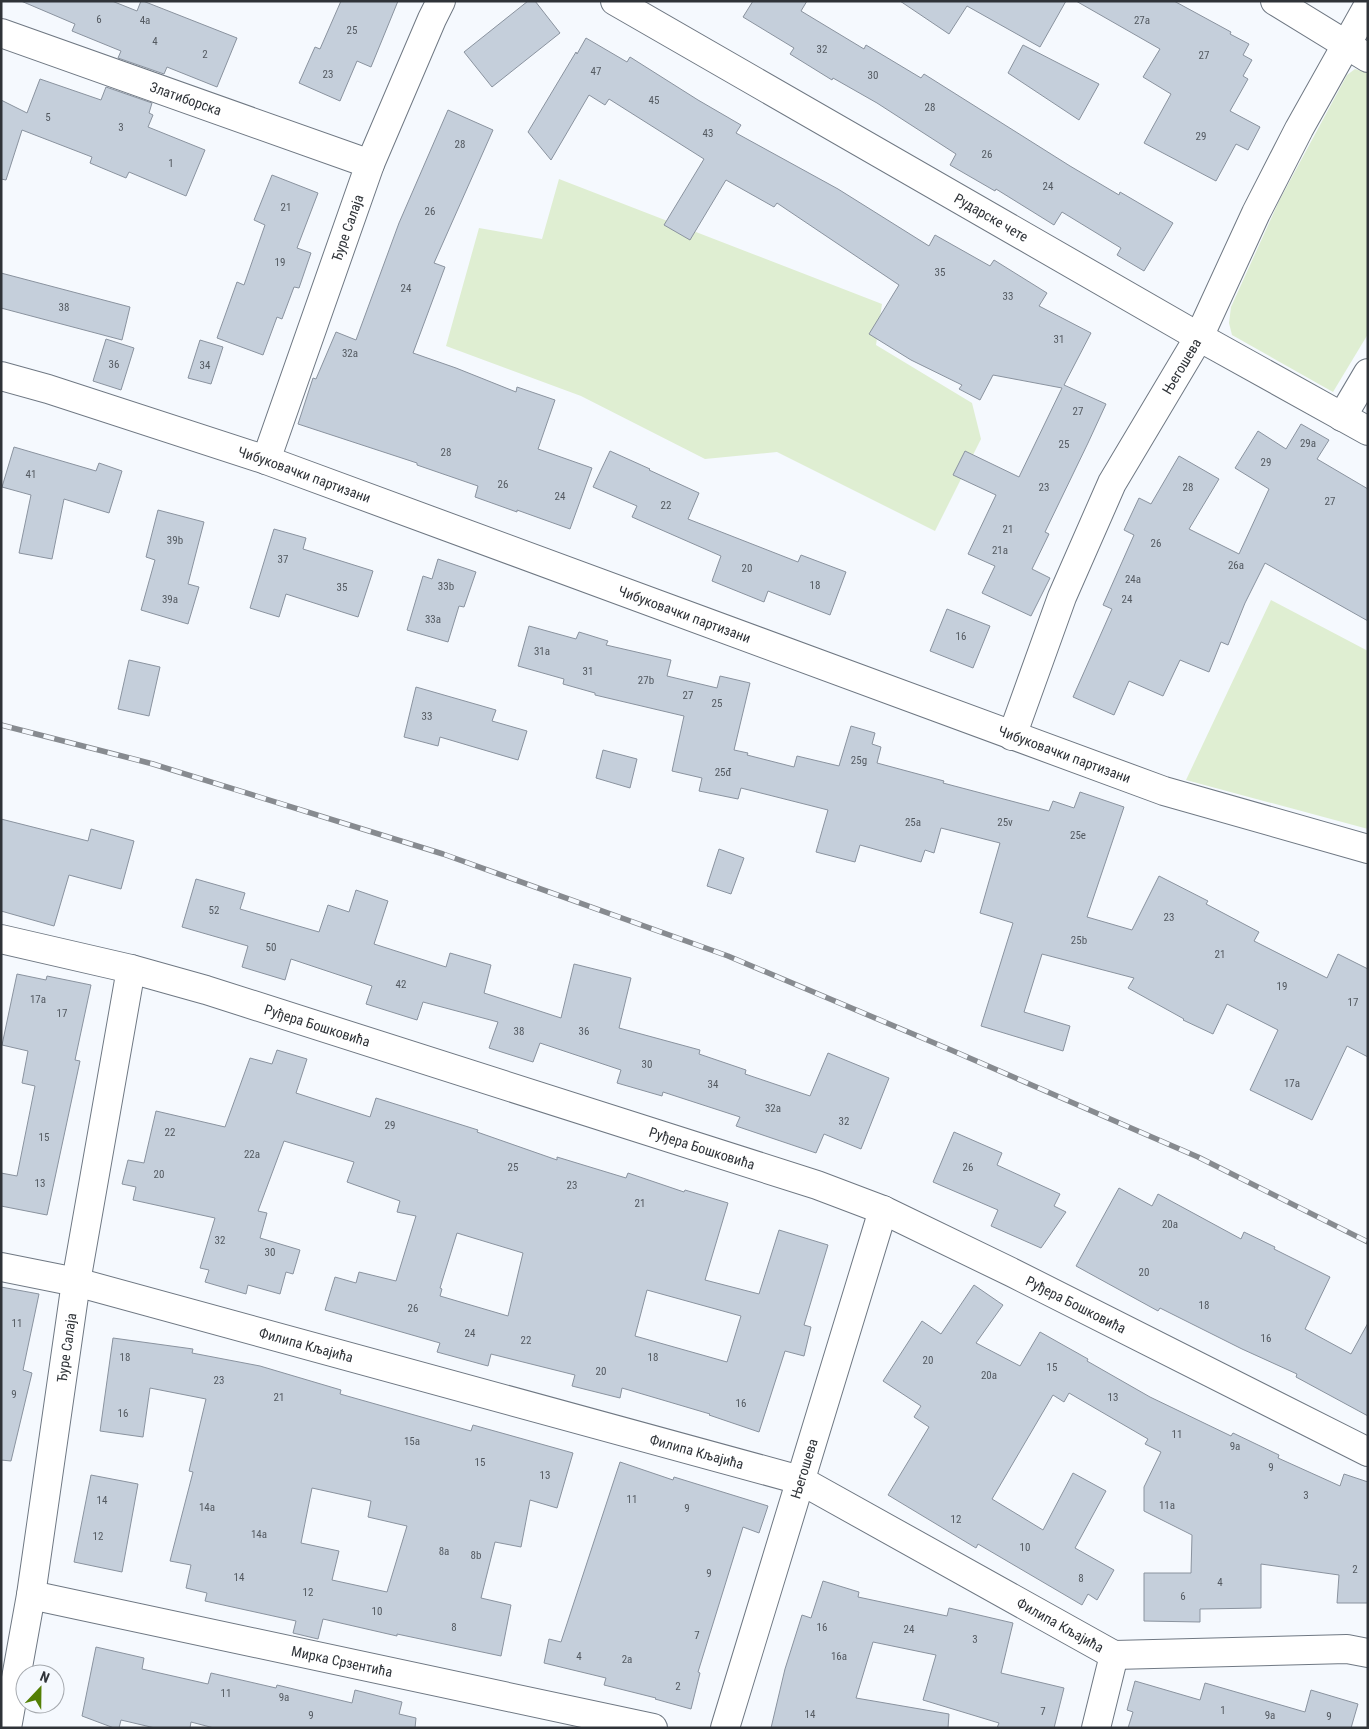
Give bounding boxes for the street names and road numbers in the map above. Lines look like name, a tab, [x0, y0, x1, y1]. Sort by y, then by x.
street label: Златиборска	[148, 79, 224, 119]
street label: Рударске чете	[951, 190, 1031, 245]
street label: Ђуре Салаја	[328, 192, 367, 264]
street label: Његошева	[1159, 336, 1204, 397]
street label: Чибуковачки партизани	[236, 443, 373, 506]
street label: Чибуковачки партизани	[616, 583, 753, 646]
street label: Чибуковачки партизани	[996, 723, 1133, 786]
street label: Руђера Бошковића	[262, 1001, 372, 1050]
street label: Руђера Бошковића	[647, 1124, 757, 1173]
street label: Руђера Бошковића	[1023, 1273, 1128, 1337]
street label: Ђуре Салаја	[54, 1312, 79, 1383]
street label: Филипа Кљајића	[257, 1324, 355, 1365]
street label: Филипа Кљајића	[648, 1431, 746, 1472]
street label: Његошева	[787, 1437, 821, 1501]
street label: Филипа Кљајића	[1014, 1594, 1106, 1656]
street label: Мирка Срзентића	[290, 1643, 394, 1680]

